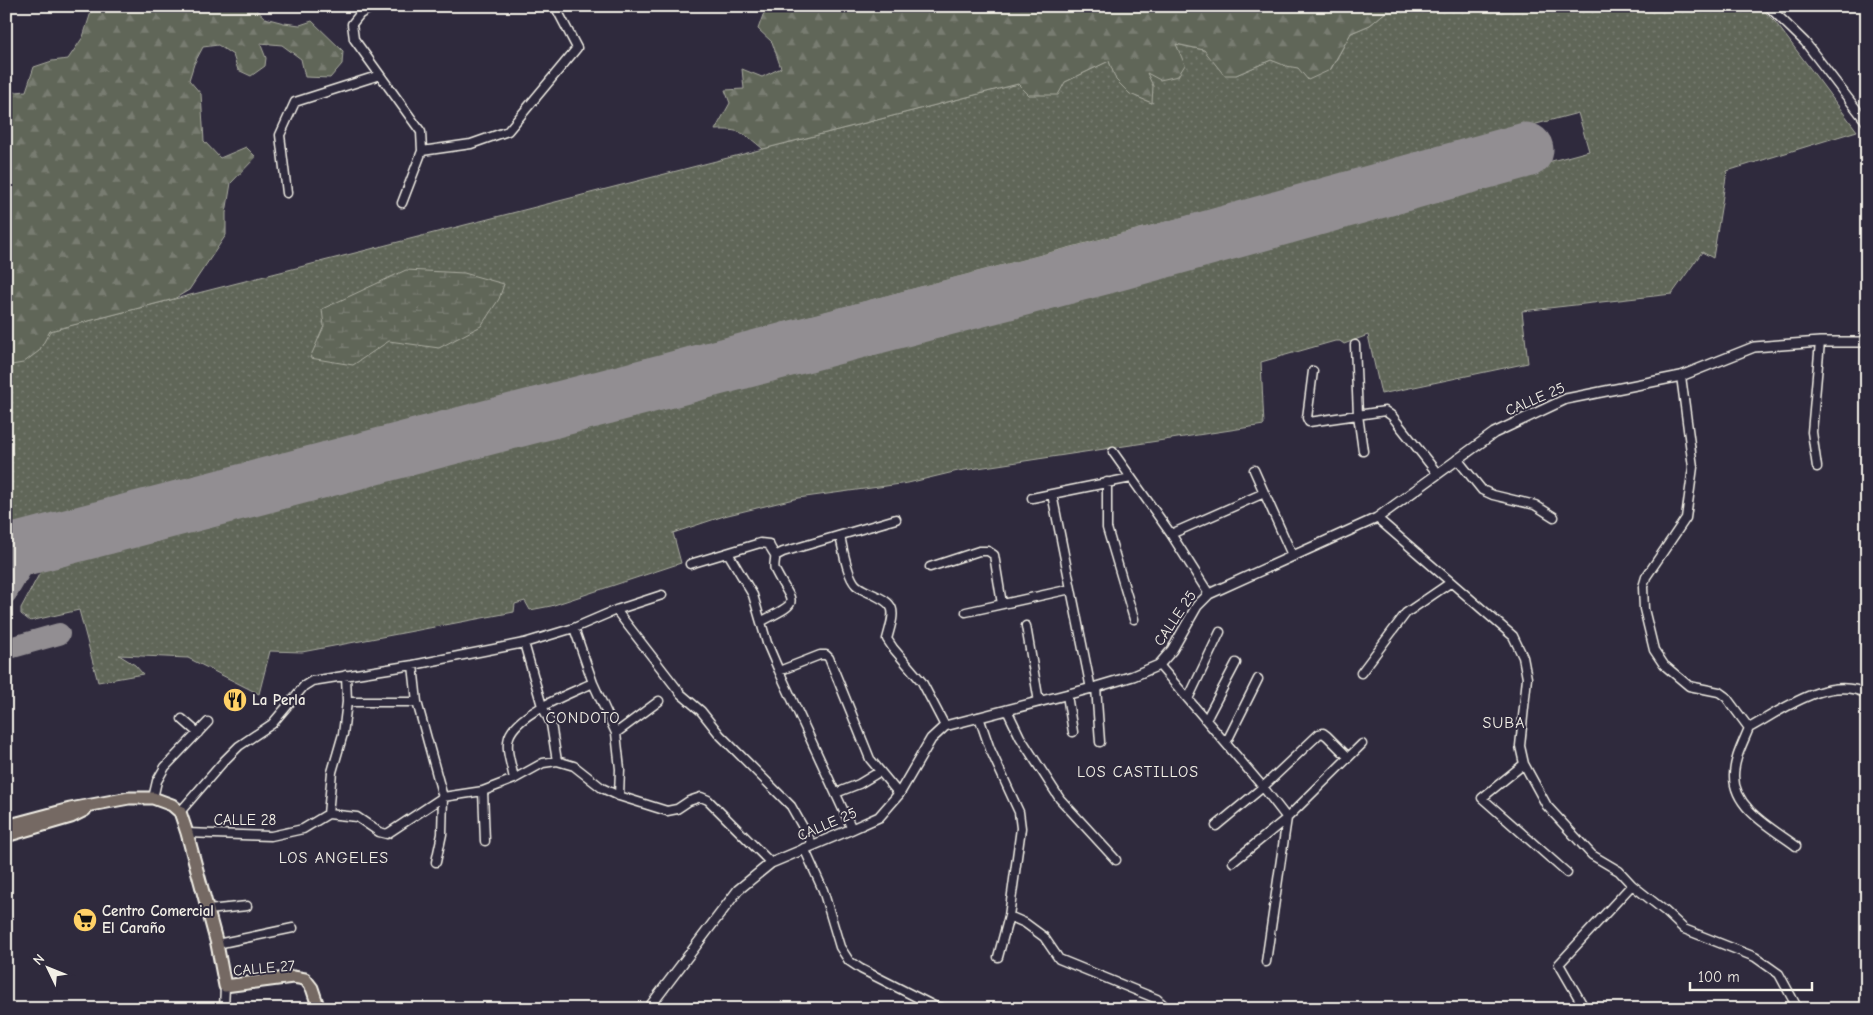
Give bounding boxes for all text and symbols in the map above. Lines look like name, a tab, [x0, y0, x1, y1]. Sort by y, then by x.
street label: CALLE 25	[1503, 378, 1567, 420]
street label: CALLE 25	[1150, 587, 1200, 649]
restaurant icon: La Perla	[222, 687, 248, 713]
place label: La Perla	[252, 691, 306, 709]
district label: CONDOTO	[546, 709, 620, 727]
district label: SUBA	[1482, 714, 1526, 732]
district label: LOS CASTILLOS	[1077, 763, 1199, 781]
street label: CALLE 25	[795, 803, 859, 845]
street label: CALLE 28	[214, 811, 276, 829]
district label: LOS ANGELES	[279, 849, 389, 867]
place label: Centro Comercial El Caraño	[102, 902, 214, 937]
supermarket icon: Centro Comercial El Caraño	[72, 907, 98, 933]
north arrow	[22, 942, 72, 992]
text: N	[30, 950, 48, 969]
street label: CALLE 27	[232, 956, 296, 980]
scale bar	[1690, 960, 1813, 992]
text: 100 m	[1698, 968, 1740, 986]

